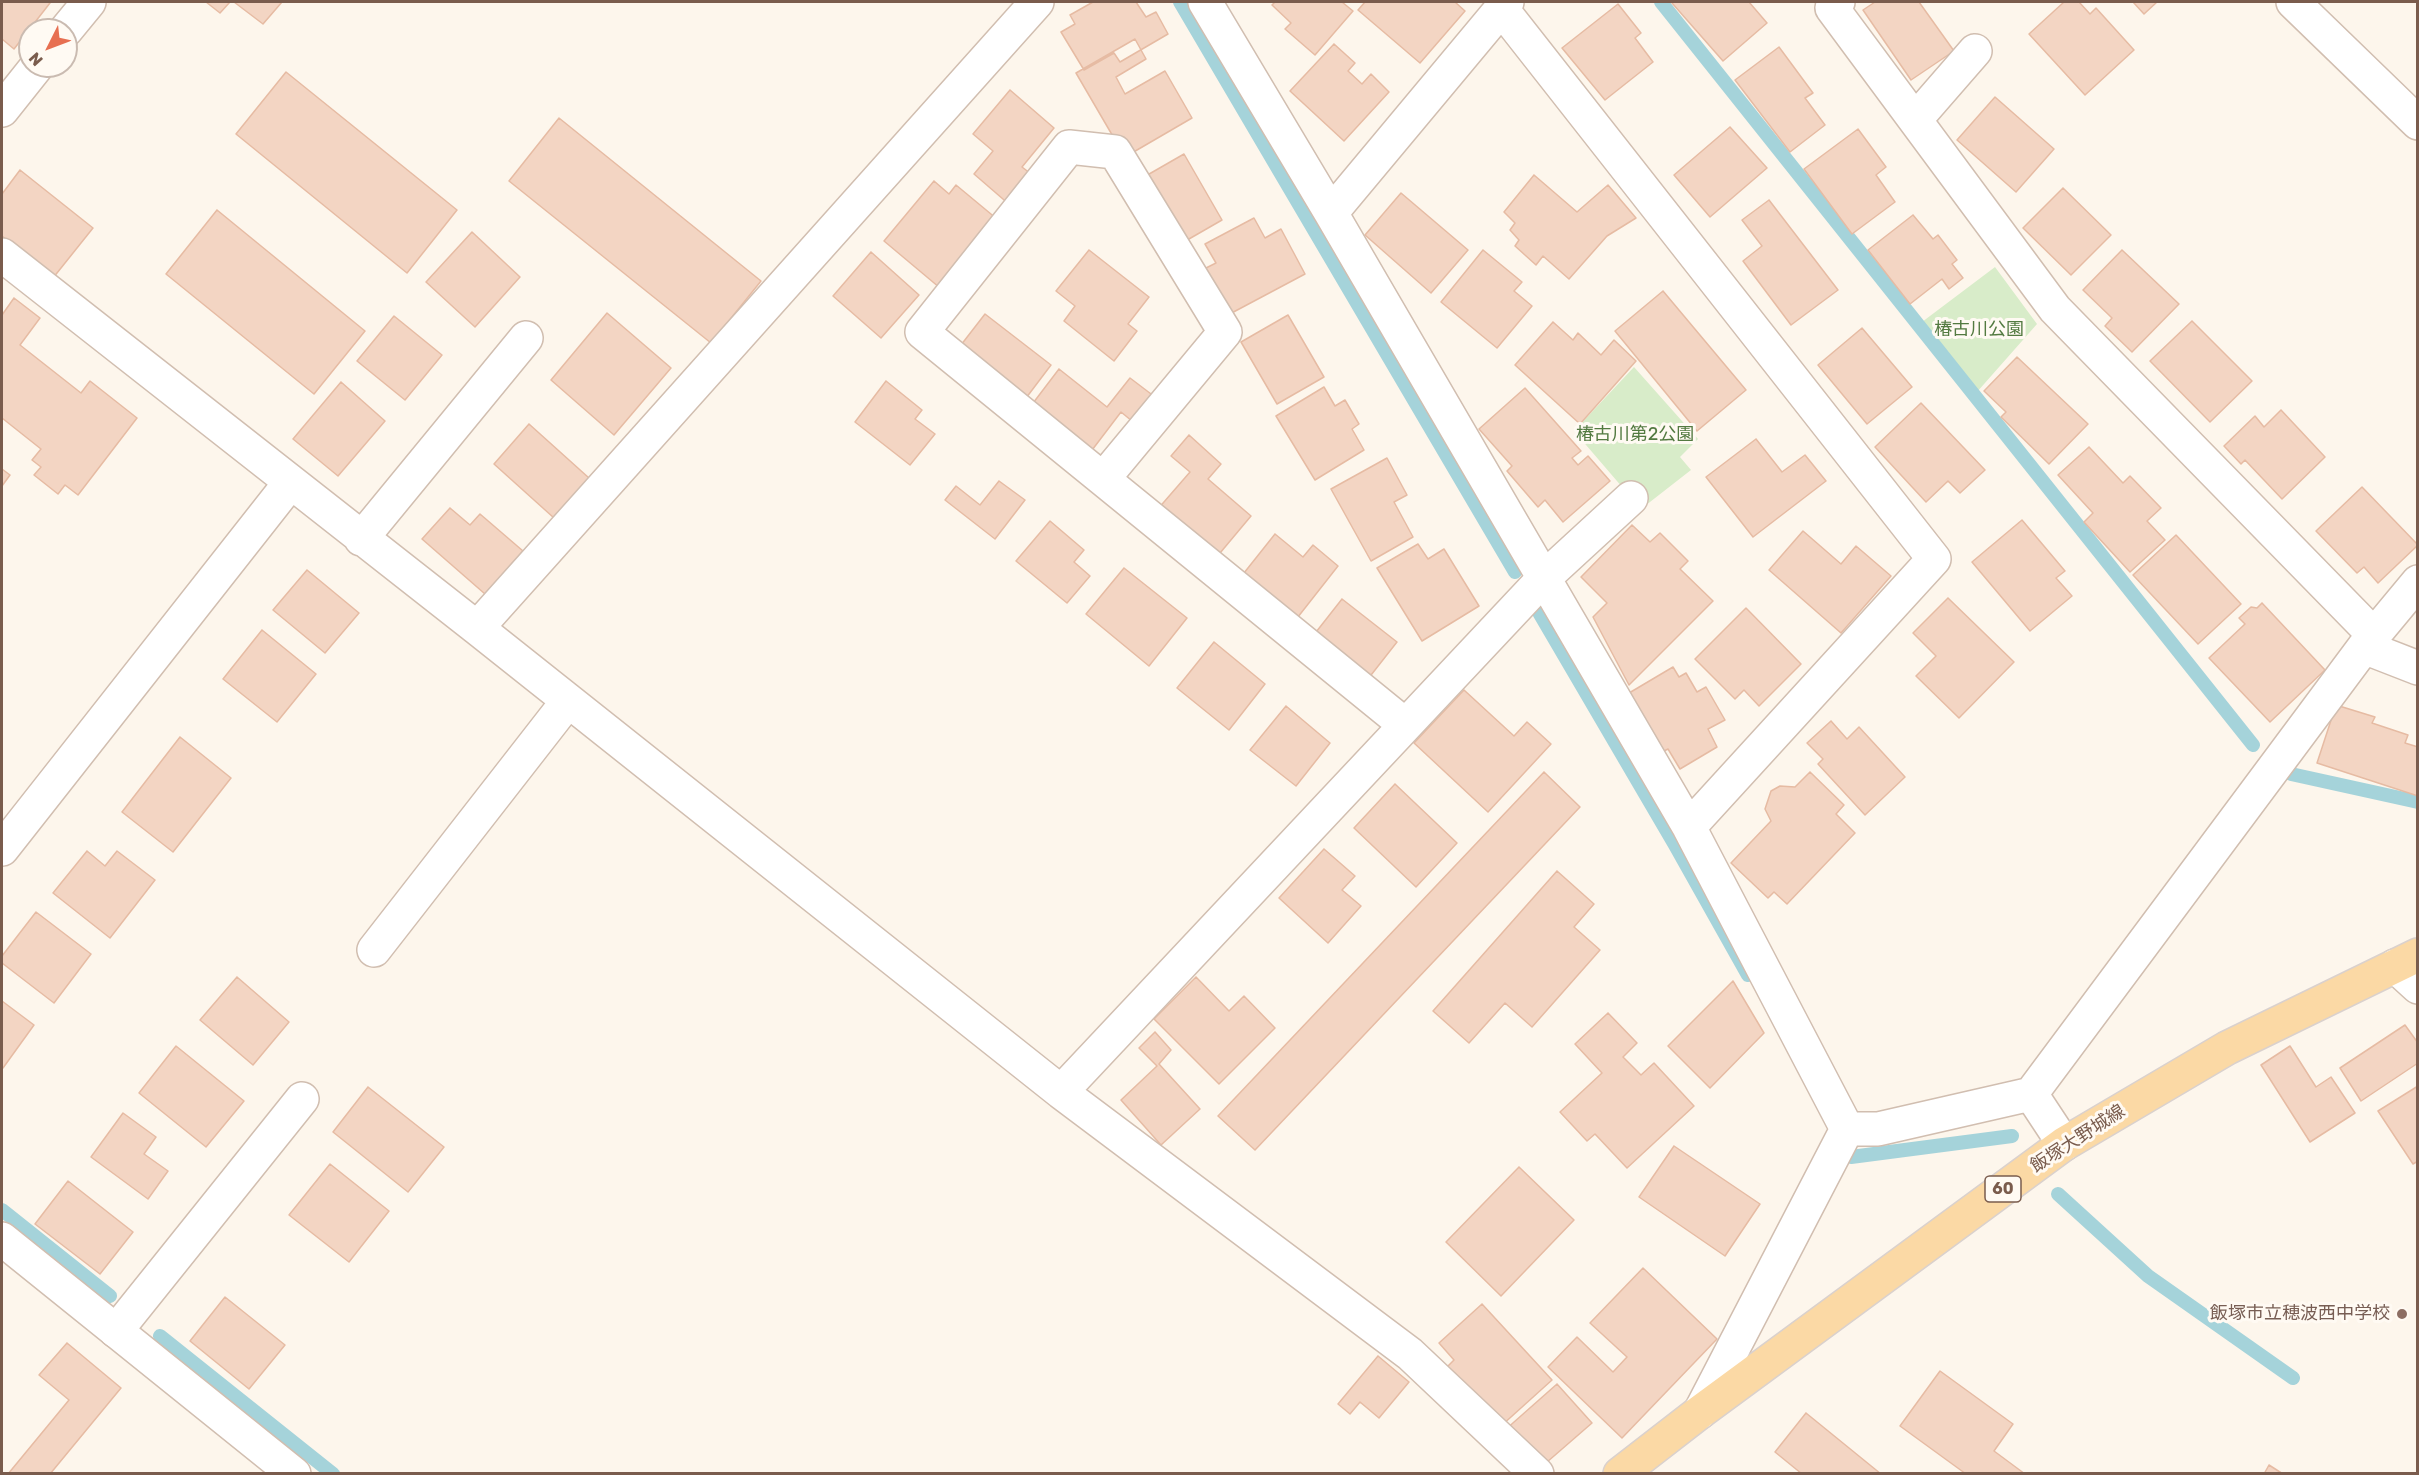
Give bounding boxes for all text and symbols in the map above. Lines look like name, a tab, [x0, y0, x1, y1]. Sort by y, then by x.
north arrow	[18, 18, 78, 78]
text: N	[25, 48, 47, 70]
park label: 椿古川公園	[1934, 319, 2024, 341]
park label: 椿古川第2公園	[1576, 424, 1694, 446]
street label: 飯塚大野城線	[2027, 1101, 2129, 1177]
road number: 60	[1985, 1176, 2021, 1202]
place label: 飯塚市立穂波西中学校	[2210, 1303, 2390, 1325]
marker: 飯塚市立穂波西中学校	[2395, 1307, 2409, 1321]

